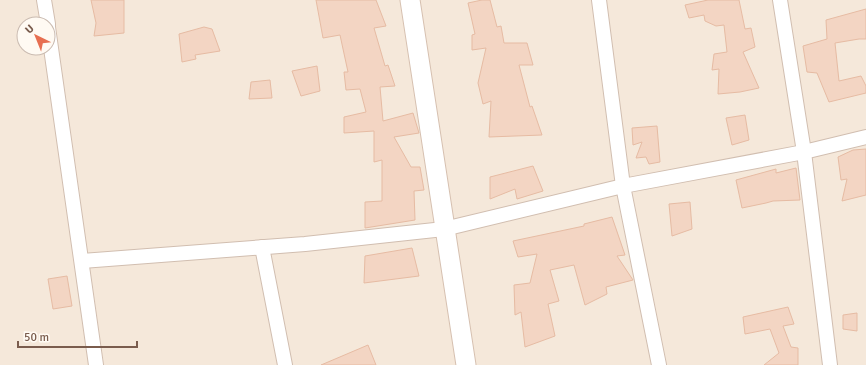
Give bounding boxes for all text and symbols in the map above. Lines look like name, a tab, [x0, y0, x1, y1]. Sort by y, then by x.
north arrow	[16, 16, 56, 56]
text: U	[22, 22, 37, 36]
scale bar	[18, 323, 137, 349]
text: 50 m	[24, 330, 49, 345]

